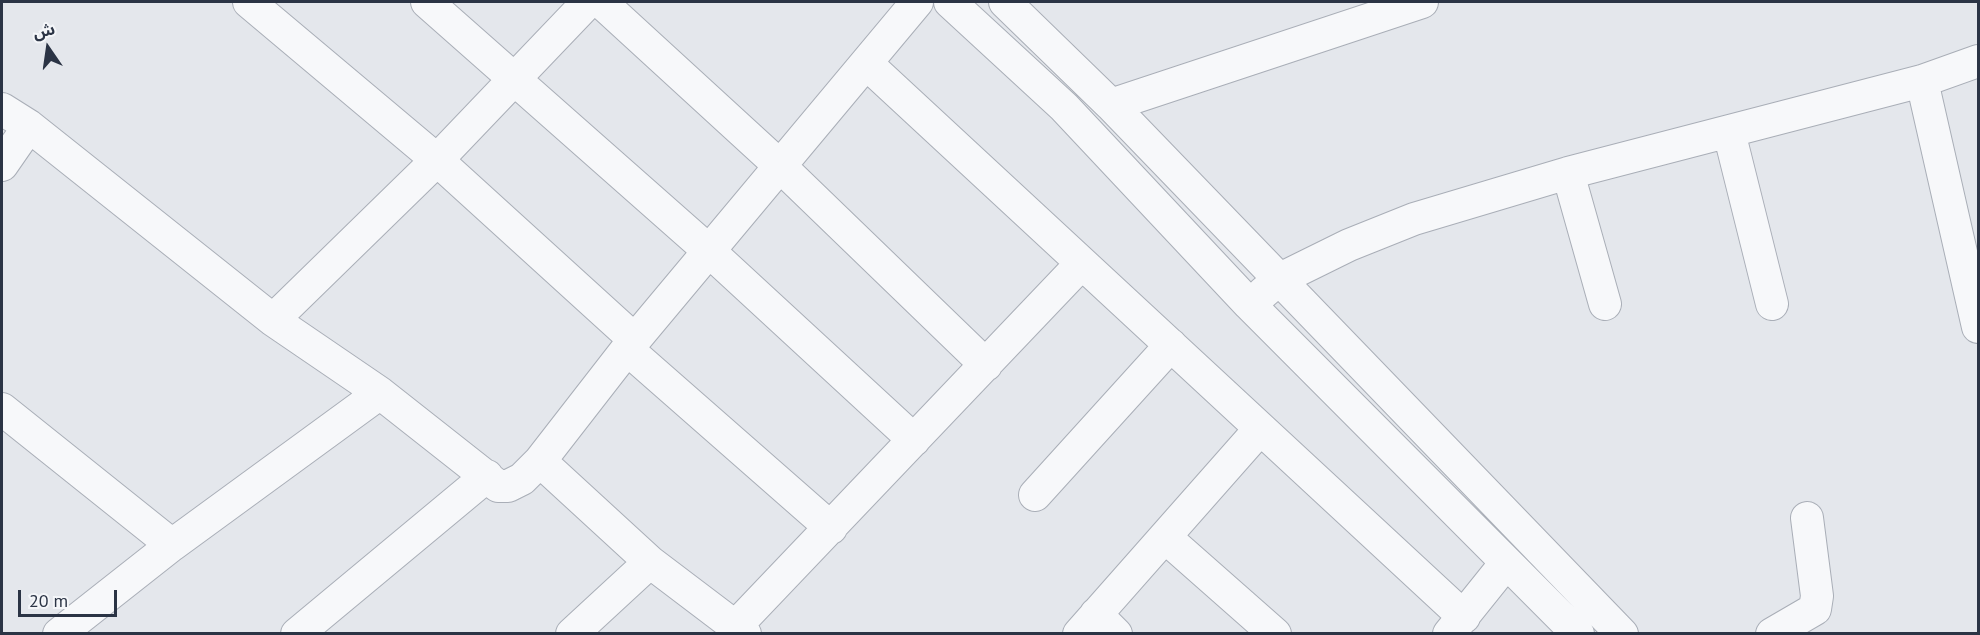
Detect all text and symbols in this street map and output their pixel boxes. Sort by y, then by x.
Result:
north arrow [18,18,78,78]
text: ش [31,18,57,43]
scale bar [21,578,120,616]
text: 20 m [29,589,68,612]

